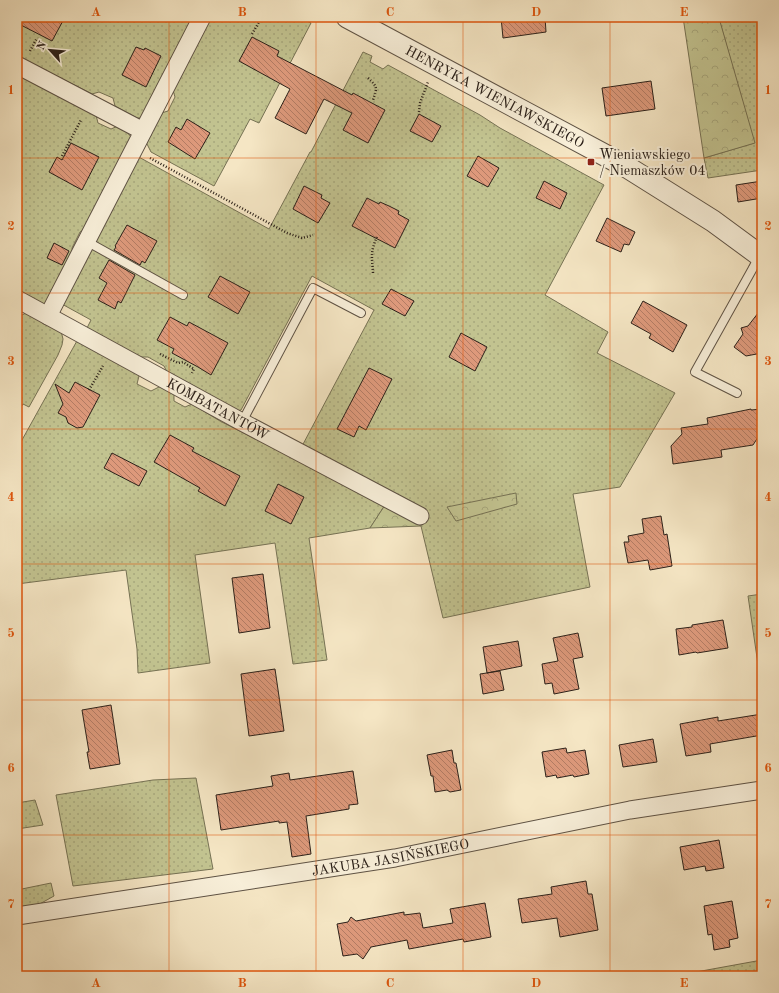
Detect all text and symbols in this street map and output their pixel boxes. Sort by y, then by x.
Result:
text: A [91,6,101,19]
text: B [237,6,247,19]
text: C [386,6,394,19]
text: D [531,6,541,19]
text: E [680,6,689,19]
north arrow [30,30,70,70]
text: N [36,39,50,52]
street label: HENRYKA WIENIAWSKIEGO [403,44,586,151]
text: 1 [7,84,15,97]
text: 1 [764,84,772,97]
place label: Wieniawskiego / Niemaszków 04 [599,148,706,178]
marker: Wieniawskiego / Niemaszków 04 [586,157,596,167]
text: 2 [7,220,15,233]
text: 2 [764,220,772,233]
text: 3 [7,355,15,368]
text: 3 [764,355,772,368]
street label: KOMBATANTÓW [164,376,271,443]
text: 4 [7,491,15,504]
text: 4 [764,491,772,504]
text: 5 [7,627,15,640]
text: 5 [764,627,772,640]
text: 6 [7,762,15,775]
text: 6 [764,762,772,775]
street label: JAKUBA JASIŃSKIEGO [311,837,471,879]
text: 7 [7,898,15,911]
text: 7 [764,898,772,911]
text: A [91,977,101,990]
text: B [237,977,247,990]
text: C [386,977,394,990]
text: D [531,977,541,990]
text: E [680,977,689,990]

